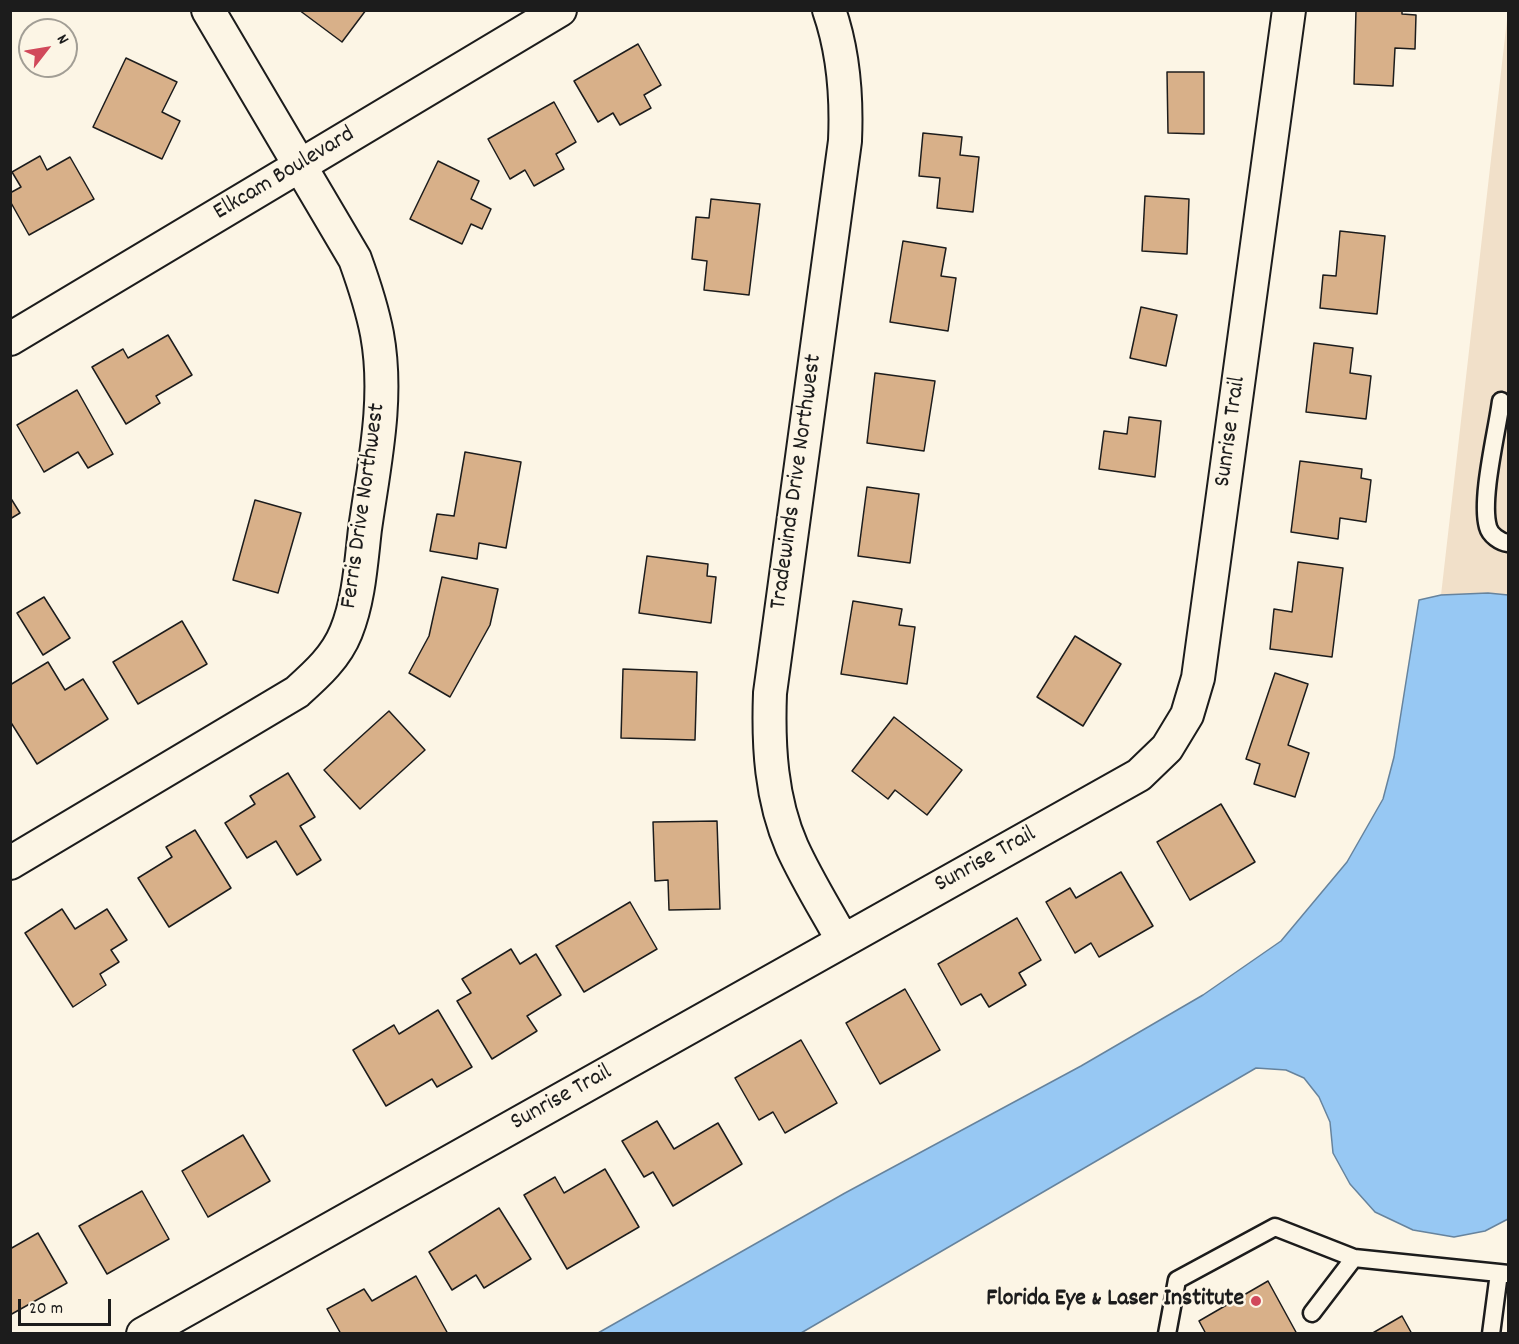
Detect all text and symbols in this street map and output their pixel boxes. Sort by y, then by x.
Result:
north arrow [18,18,78,78]
text: N [50,30,74,49]
street label: Elkcam Boulevard [209,122,361,228]
street label: Tradewinds Drive Northwest [766,353,830,611]
street label: Sunrise Trail [1210,375,1254,489]
street label: Ferris Drive Northwest [336,401,394,611]
street label: Sunrise Trail [930,821,1042,901]
street label: Sunrise Trail [506,1059,618,1139]
scale bar [21,1287,114,1325]
place label: Florida Eye & Laser Institute [986,1287,1244,1315]
marker: Florida Eye & Laser Institute [1249,1294,1263,1308]
text: 20 m [29,1297,63,1322]

